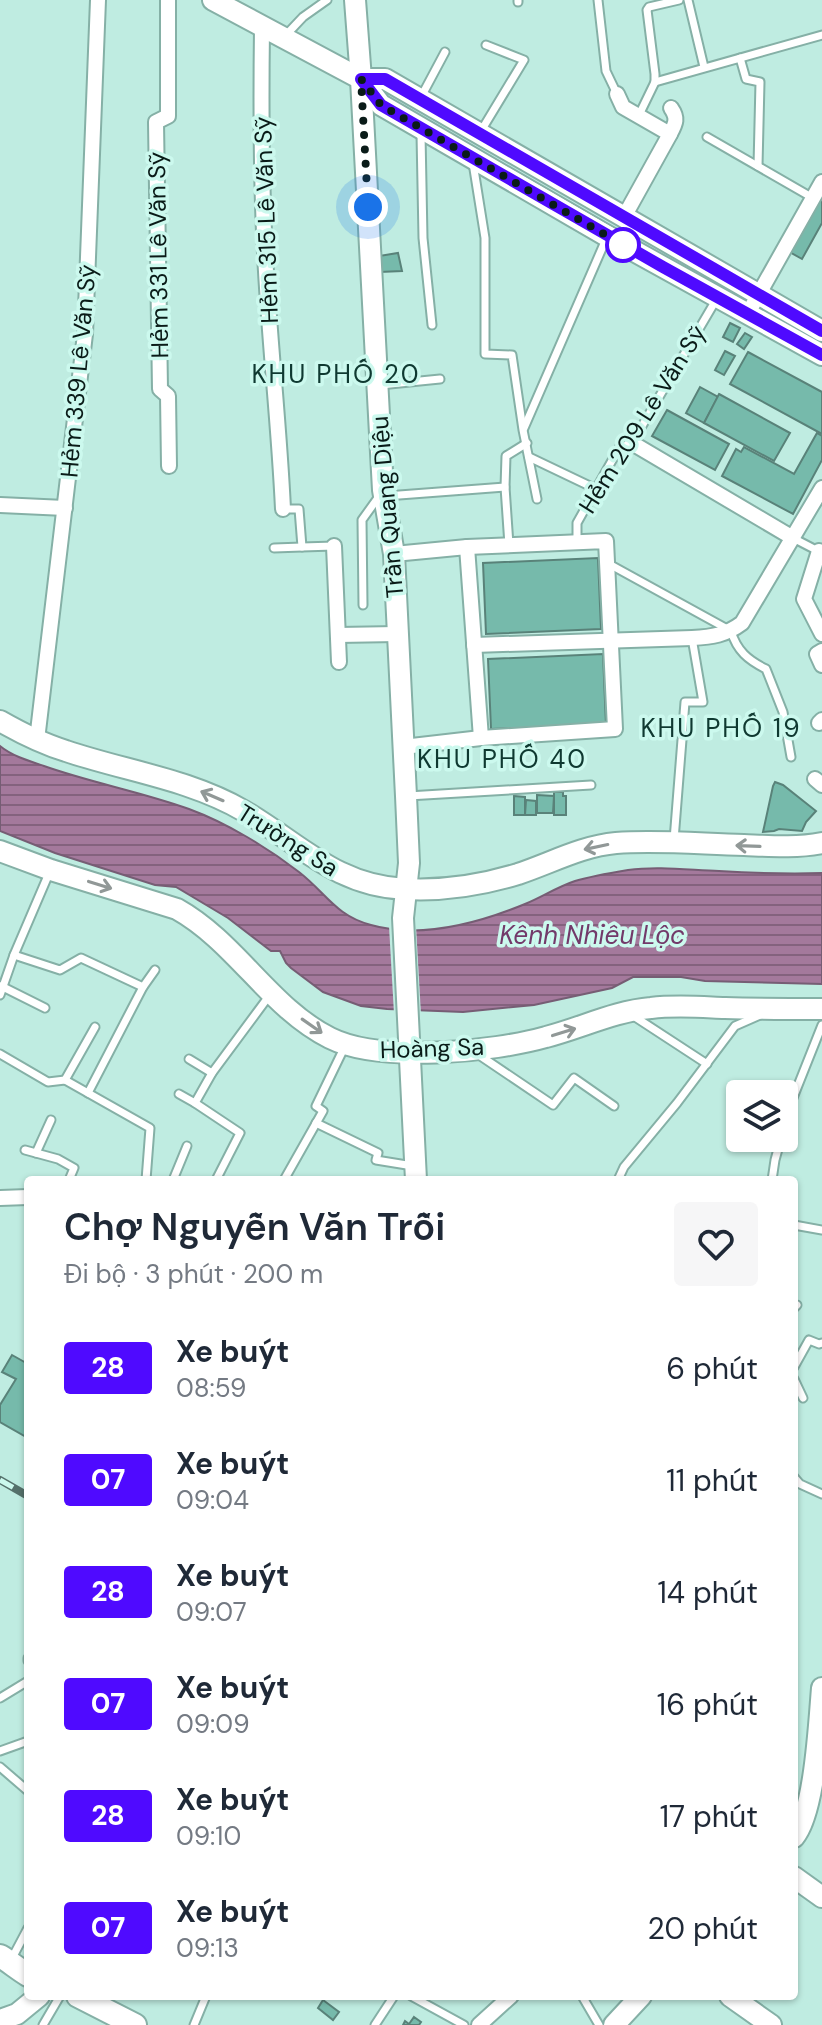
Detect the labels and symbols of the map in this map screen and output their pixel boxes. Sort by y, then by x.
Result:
street label: Hẻm 315 Lê Văn Sỹ [247,116,285,324]
street label: Hẻm 331 Lê Văn Sỹ [141,151,175,359]
your location [348,187,388,227]
unlabelled marker [606,228,640,262]
street label: Hẻm 339 Lê Văn Sỹ [53,263,103,479]
street label: Hẻm 209 Lê Văn Sỹ [572,319,712,519]
district label: KHU PHỐ 20 [251,357,421,391]
street label: Trần Quang Diệu [364,415,410,599]
district label: KHU PHỐ 19 [640,711,802,745]
district label: KHU PHỐ 40 [417,742,587,776]
one-way arrow [201,788,225,803]
street label: Trường Sa [232,797,344,883]
one-way arrow [735,838,762,853]
one-way arrow [584,840,610,855]
one-way arrow [87,878,113,893]
water label: Kênh Nhiêu Lộc [499,918,685,952]
one-way arrow [301,1018,323,1034]
one-way arrow [551,1024,577,1039]
street label: Hoàng Sa [379,1031,485,1065]

